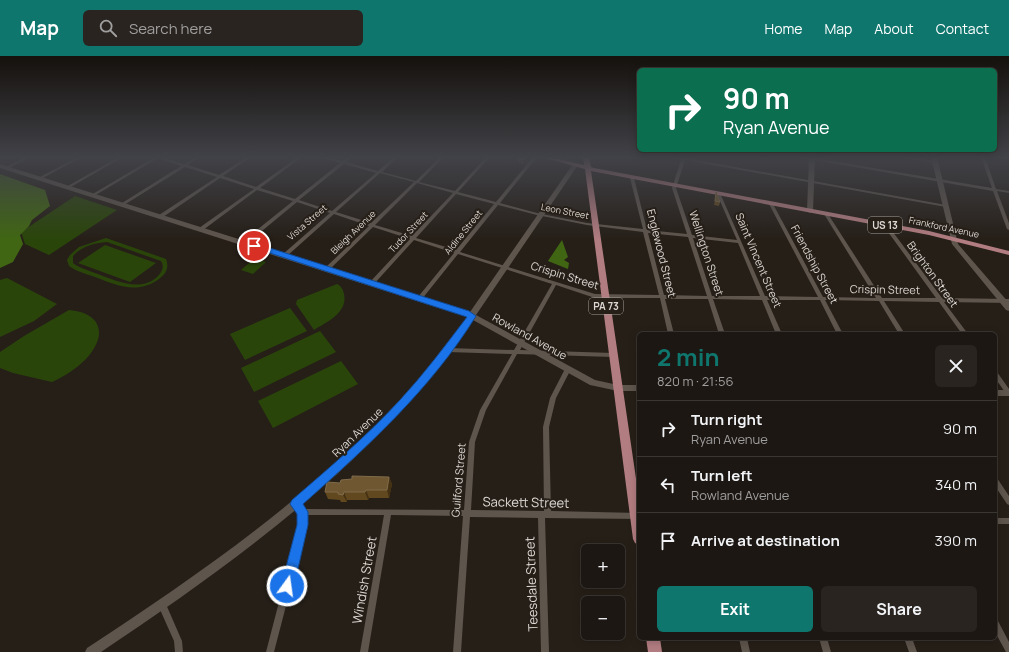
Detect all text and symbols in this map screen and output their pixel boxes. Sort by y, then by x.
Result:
search box [83,10,363,46]
text: Map [20,15,59,41]
icon: search [97,17,119,39]
text: Search here [129,18,212,39]
text: Home [765,19,802,38]
text: Map [824,19,852,38]
text: About [874,19,914,38]
text: Contact [936,19,989,38]
text: 90 m [723,79,790,117]
icon: right [657,84,709,136]
text: Ryan Avenue [723,115,829,139]
street label: Leon Street [540,200,591,222]
street label: Vista Street [284,201,330,243]
street label: Bleigh Avenue [328,207,378,257]
street label: Aldine Street [441,207,485,257]
street label: Englewood Street [644,207,680,299]
street label: Tudor Street [385,208,431,256]
street label: Wellington Street [686,209,728,297]
street label: Saint Vincent Street [732,210,786,310]
street label: Frankford Avenue [908,213,980,241]
road number: US 13 [868,217,902,233]
street label: Friendship Street [788,222,842,306]
pin [237,229,271,263]
icon: arrive [243,235,265,257]
street label: Brighton Street [904,238,962,310]
street label: Crispin Street [529,258,601,292]
street label: Crispin Street [850,281,920,297]
road number: PA 73 [589,298,623,314]
street label: Rowland Avenue [490,309,571,363]
text: 2 min [657,340,719,373]
button: close [935,345,977,387]
text: 820 m · 21:56 [657,372,734,390]
street label: Ryan Avenue [328,404,386,460]
text: Turn right [691,409,762,430]
icon: right [657,418,679,440]
text: 90 m [943,418,977,439]
text: Ryan Avenue [691,430,768,448]
street label: Guilford Street [447,442,469,518]
text: Turn left [691,465,753,486]
icon: left [657,474,679,496]
text: 340 m [935,474,977,495]
text: Rowland Avenue [691,486,789,504]
street label: Sackett Street [482,492,570,512]
icon: arrive [657,530,679,552]
text: Arrive at destination [691,530,840,551]
text: 390 m [935,530,977,551]
street label: Windish Street [347,535,381,625]
street label: Teesdale Street [520,536,542,632]
map controls [581,544,625,640]
button: + [581,544,625,588]
position arrow [266,565,308,607]
button: Exit [657,586,813,632]
button: Share [821,586,977,632]
button: − [581,596,625,640]

